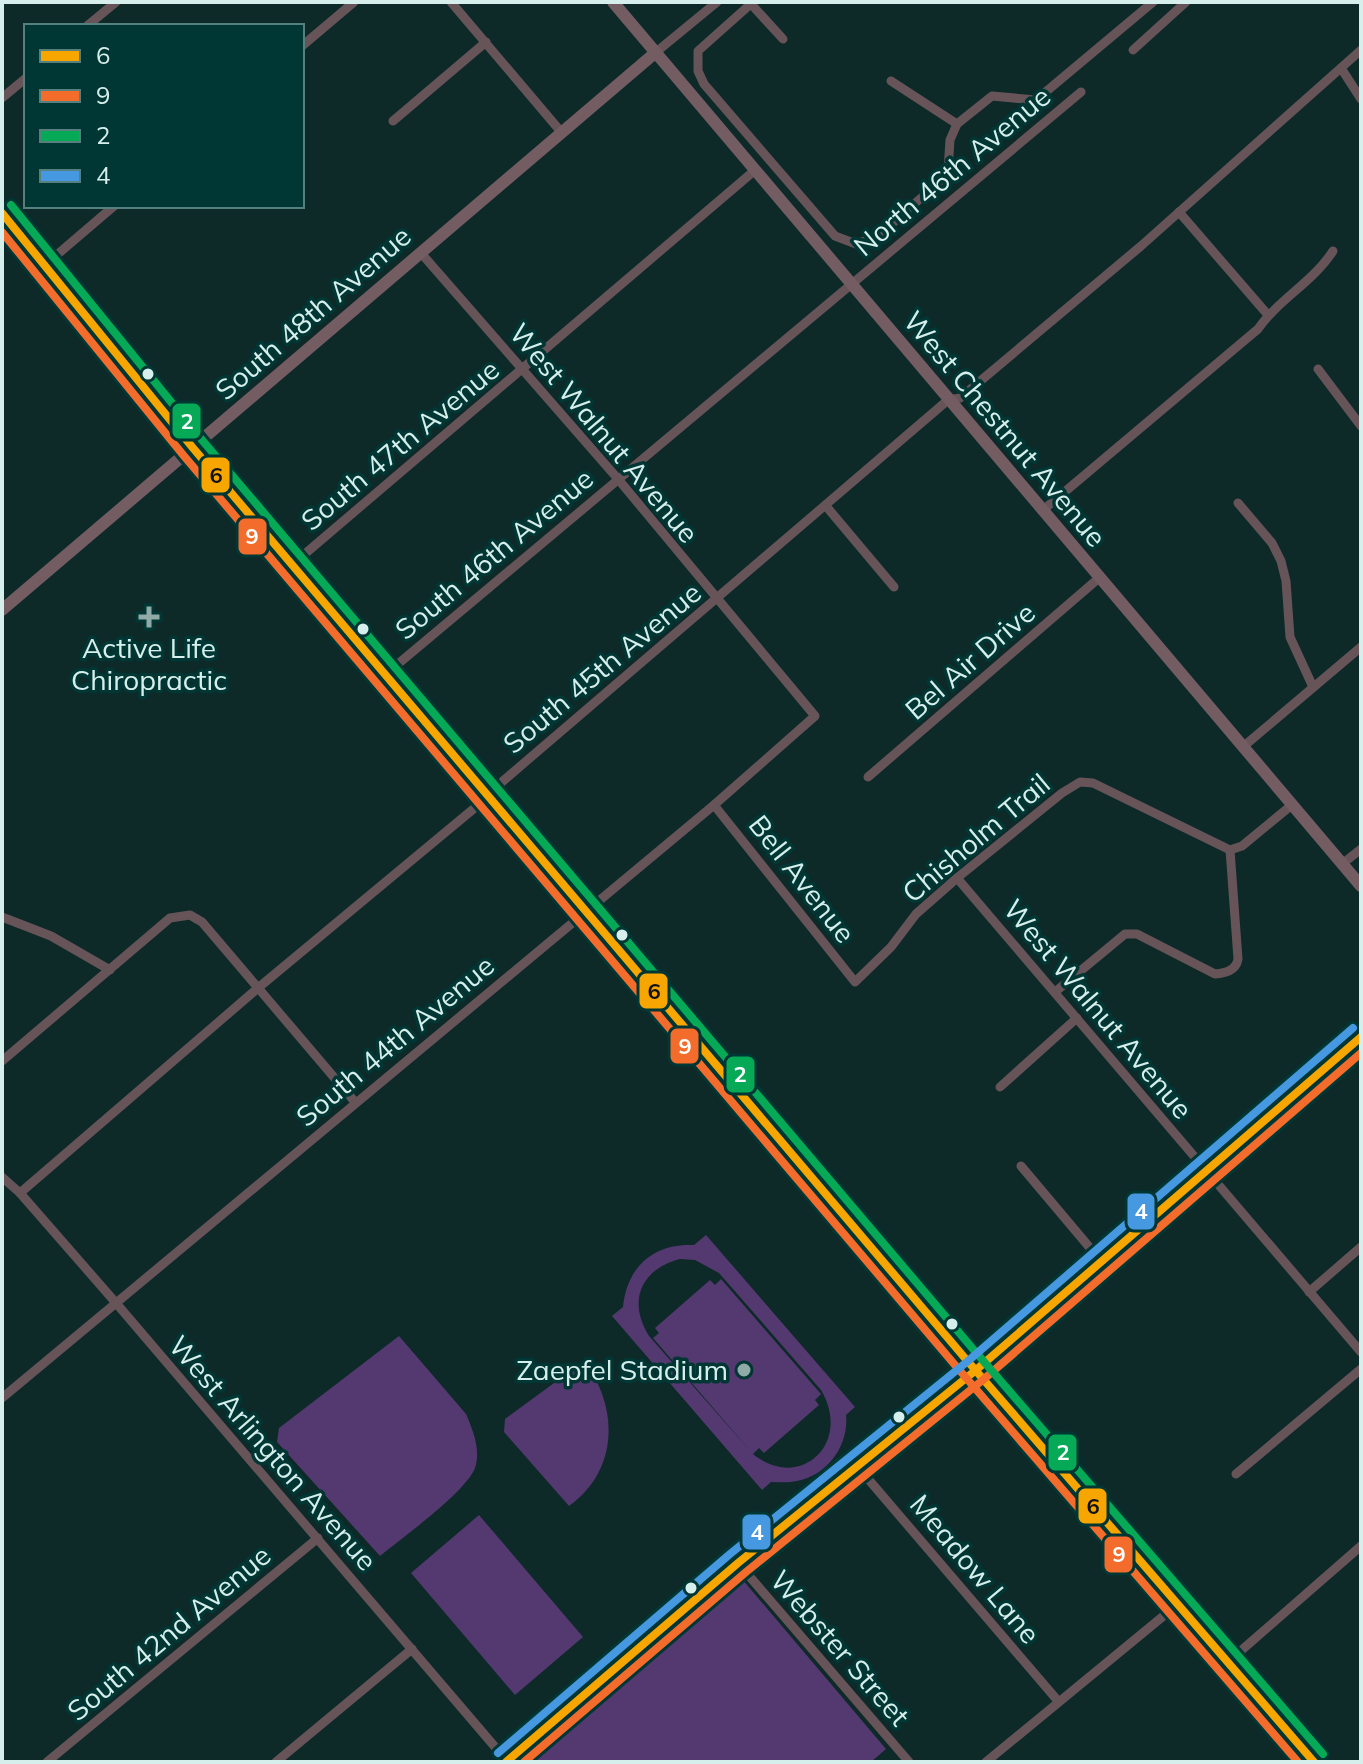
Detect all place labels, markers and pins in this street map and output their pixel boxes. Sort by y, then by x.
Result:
unlabelled marker [140,366,156,382]
marker: Active Life Chiropractic [138,606,160,628]
unlabelled marker [355,621,371,637]
place label: Active Life Chiropractic [71,630,227,697]
unlabelled marker [614,927,630,943]
unlabelled marker [944,1316,960,1332]
place label: Zaepfel Stadium [516,1352,728,1387]
marker: Zaepfel Stadium [735,1361,753,1379]
unlabelled marker [891,1409,907,1425]
unlabelled marker [683,1580,699,1596]

